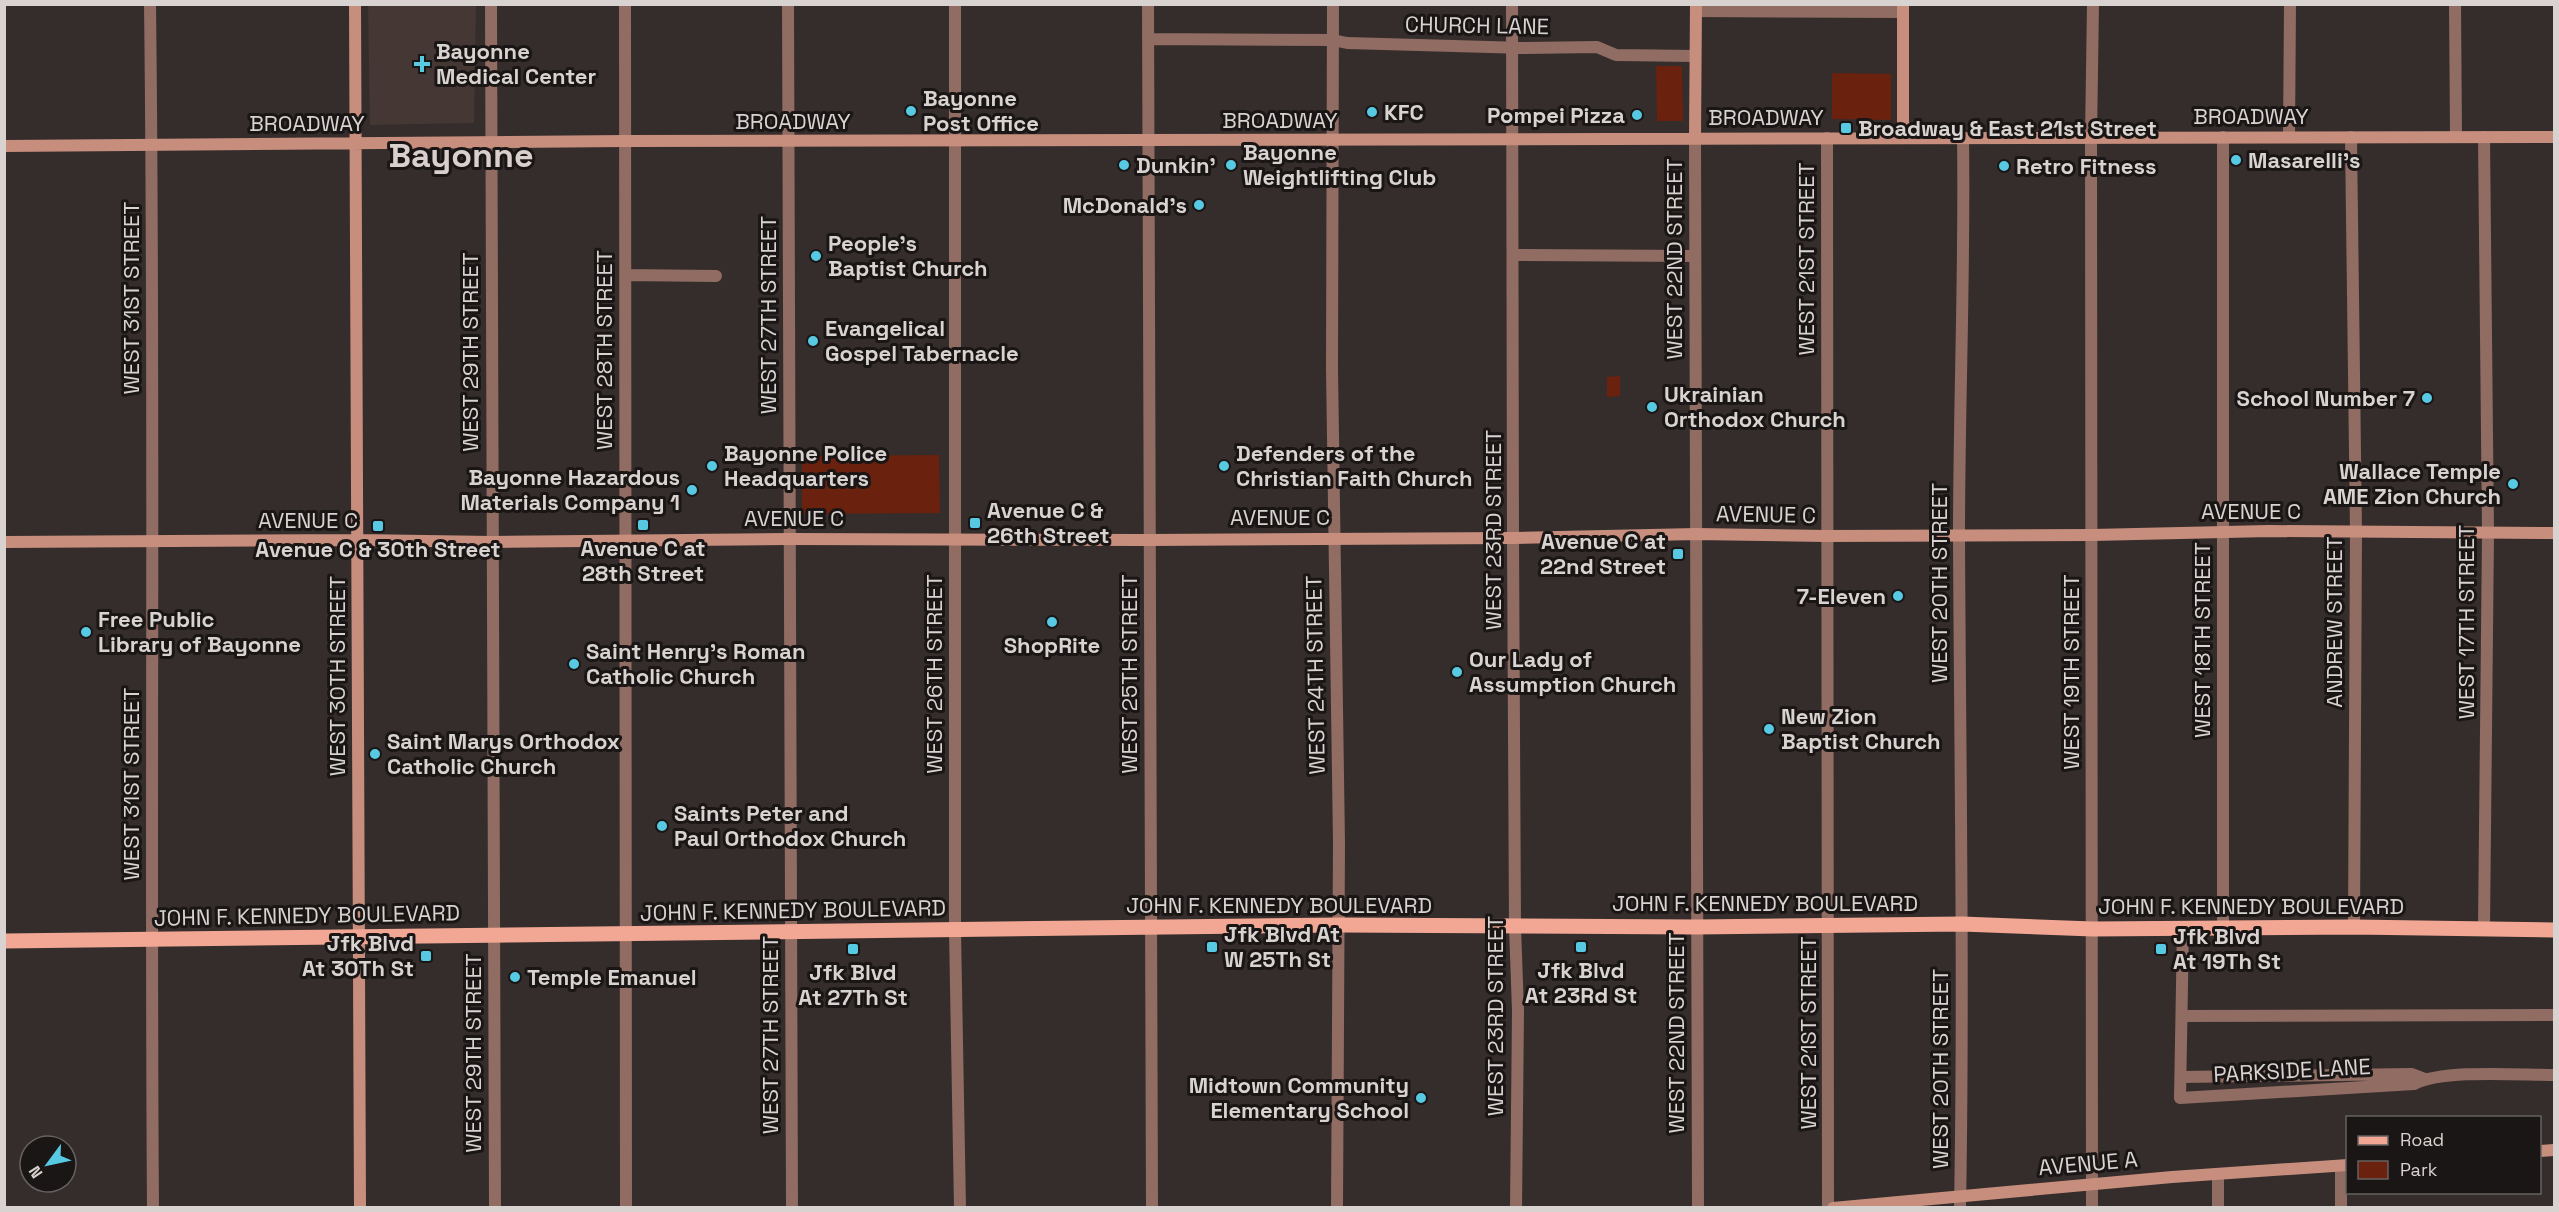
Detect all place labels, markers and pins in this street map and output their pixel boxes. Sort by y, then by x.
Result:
place label: Bayonne Medical Center [436,37,596,90]
marker: Bayonne Medical Center [413,55,431,73]
place label: Bayonne Post Office [923,84,1039,137]
place label: KFC [1384,98,1424,126]
place label: Pompei Pizza [1487,101,1625,129]
marker: Bayonne Post Office [904,104,918,118]
marker: KFC [1365,105,1379,119]
marker: Pompei Pizza [1630,108,1644,122]
place label: Broadway & East 21st Street [1858,114,2157,142]
marker: Broadway & East 21st Street [1839,121,1853,135]
place label: Bayonne Weightlifting Club [1243,138,1436,191]
place label: Masarelli’s [2248,146,2361,174]
place label: Dunkin' [1136,151,1216,179]
place label: Retro Fitness [2016,152,2157,180]
marker: Masarelli’s [2229,153,2243,167]
marker: Dunkin' [1117,158,1131,172]
marker: Bayonne Weightlifting Club [1224,158,1238,172]
marker: Retro Fitness [1997,159,2011,173]
place label: McDonald's [1063,191,1187,219]
marker: McDonald's [1192,198,1206,212]
place label: People's Baptist Church [828,229,988,282]
marker: People's Baptist Church [809,249,823,263]
place label: Evangelical Gospel Tabernacle [825,314,1019,367]
marker: Evangelical Gospel Tabernacle [806,334,820,348]
place label: Ukrainian Orthodox Church [1664,380,1846,433]
place label: School Number 7 [2237,384,2415,412]
marker: School Number 7 [2420,391,2434,405]
marker: Ukrainian Orthodox Church [1645,400,1659,414]
place label: Bayonne Police Headquarters [724,439,887,492]
place label: Defenders of the Christian Faith Church [1236,439,1473,492]
place label: Wallace Temple AME Zion Church [2323,457,2501,510]
marker: Bayonne Police Headquarters [705,459,719,473]
marker: Defenders of the Christian Faith Church [1217,459,1231,473]
place label: Bayonne Hazardous Materials Company 1 [460,463,680,516]
marker: Wallace Temple AME Zion Church [2506,477,2520,491]
marker: Bayonne Hazardous Materials Company 1 [685,483,699,497]
place label: Avenue C & 26th Street [987,496,1110,549]
marker: Avenue C & 26th Street [968,516,982,530]
marker: Avenue C at 28th Street [636,518,650,532]
marker: Avenue C & 30th Street [371,519,385,533]
place label: Avenue C at 22nd Street [1540,527,1666,580]
place label: Avenue C at 28th Street [580,534,706,587]
place label: Avenue C & 30th Street [255,535,501,563]
marker: Avenue C at 22nd Street [1671,547,1685,561]
place label: 7-Eleven [1797,582,1886,610]
marker: 7-Eleven [1891,589,1905,603]
place label: Free Public Library of Bayonne [98,605,301,658]
marker: ShopRite [1045,615,1059,629]
marker: Free Public Library of Bayonne [79,625,93,639]
place label: ShopRite [1004,631,1100,659]
place label: Saint Henry's Roman Catholic Church [586,637,806,690]
place label: Our Lady of Assumption Church [1469,645,1676,698]
marker: Saint Henry's Roman Catholic Church [567,657,581,671]
marker: Our Lady of Assumption Church [1450,665,1464,679]
place label: New Zion Baptist Church [1781,702,1941,755]
marker: New Zion Baptist Church [1762,722,1776,736]
place label: Saint Marys Orthodox Catholic Church [387,727,620,780]
marker: Saint Marys Orthodox Catholic Church [368,747,382,761]
place label: Saints Peter and Paul Orthodox Church [674,799,906,852]
marker: Saints Peter and Paul Orthodox Church [655,819,669,833]
place label: Jfk Blvd At W 25Th St [1224,920,1340,973]
place label: Jfk Blvd At 19Th St [2173,922,2281,975]
place label: Jfk Blvd At 30Th St [302,929,414,982]
marker: Jfk Blvd At W 25Th St [1205,940,1219,954]
marker: Jfk Blvd At 23Rd St [1574,940,1588,954]
marker: Jfk Blvd At 27Th St [846,942,860,956]
marker: Jfk Blvd At 19Th St [2154,942,2168,956]
marker: Jfk Blvd At 30Th St [419,949,433,963]
place label: Jfk Blvd At 23Rd St [1525,956,1637,1009]
place label: Jfk Blvd At 27Th St [798,958,908,1011]
place label: Temple Emanuel [527,963,697,991]
marker: Temple Emanuel [508,970,522,984]
place label: Midtown Community Elementary School [1189,1071,1409,1124]
marker: Midtown Community Elementary School [1414,1091,1428,1105]

